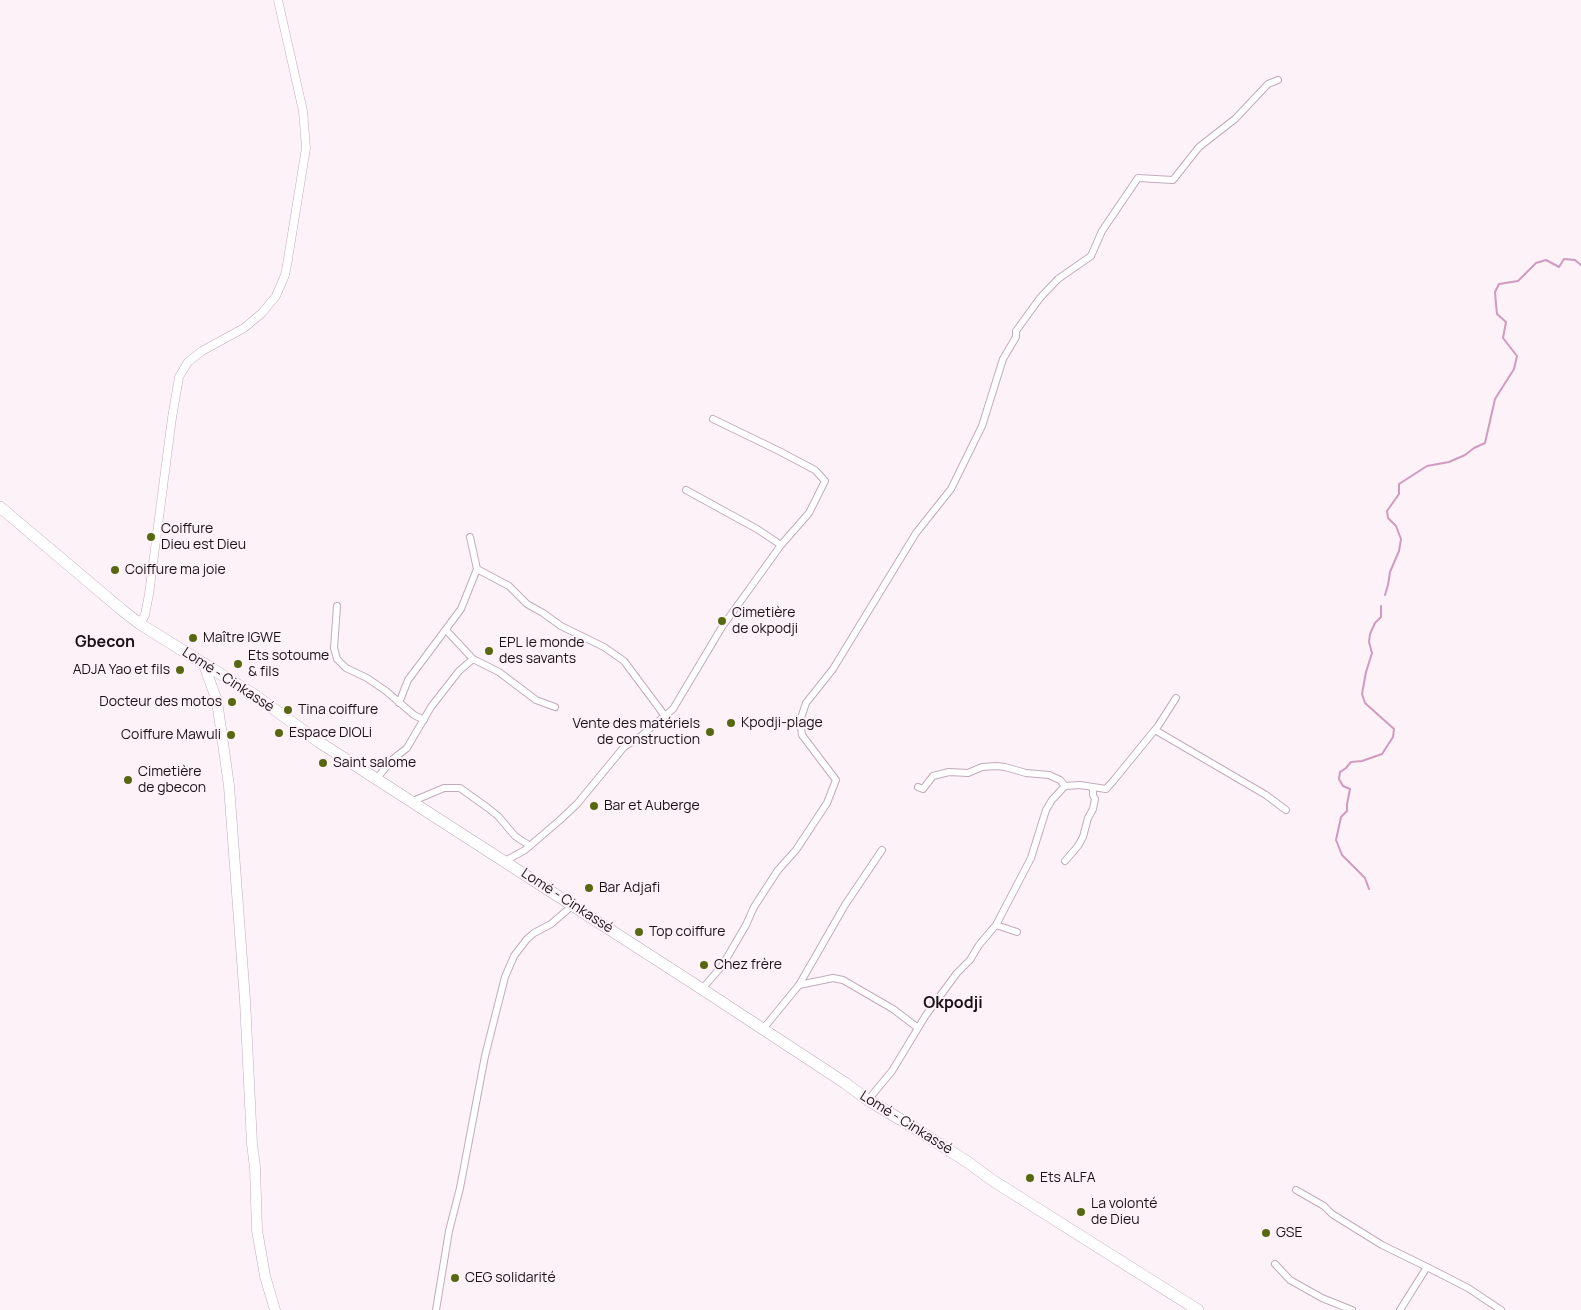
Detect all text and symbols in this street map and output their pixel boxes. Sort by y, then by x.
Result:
place label: Coiffure Dieu est Dieu [161,521,246,554]
marker: Coiffure Dieu est Dieu [145,531,157,543]
place label: Coiffure ma joie [125,562,226,578]
marker: Coiffure ma joie [109,564,121,576]
place label: Cimetière de okpodji [732,605,798,638]
marker: Cimetière de okpodji [716,615,728,627]
place label: Maître IGWE [203,630,281,646]
marker: Maître IGWE [187,632,199,644]
district label: Gbecon [75,633,135,653]
place label: EPL le monde des savants [499,635,584,668]
street label: Lomé - Cinkassé [179,644,277,716]
marker: EPL le monde des savants [483,645,495,657]
place label: Ets sotoume & fils [248,648,329,680]
marker: Ets sotoume & fils [232,658,244,670]
place label: ADJA Yao et fils [73,662,170,678]
marker: ADJA Yao et fils [174,664,186,676]
place label: Docteur des motos [99,694,222,710]
marker: Docteur des motos [226,696,238,708]
place label: Tina coiffure [298,702,378,718]
marker: Tina coiffure [282,704,294,716]
place label: Kpodji-plage [741,715,823,731]
place label: Vente des matériels de construction [573,716,700,749]
marker: Kpodji-plage [725,717,737,729]
place label: Espace DIOLi [289,725,372,741]
marker: Vente des matériels de construction [704,726,716,738]
place label: Coiffure Mawuli [121,727,221,743]
marker: Espace DIOLi [273,727,285,739]
marker: Coiffure Mawuli [225,729,237,741]
place label: Saint salome [333,755,416,771]
marker: Saint salome [317,757,329,769]
place label: Cimetière de gbecon [138,764,206,796]
marker: Cimetière de gbecon [122,774,134,786]
place label: Bar et Auberge [604,798,700,814]
marker: Bar et Auberge [588,800,600,812]
street label: Lomé - Cinkassé [518,865,616,937]
place label: Bar Adjafi [599,880,660,896]
marker: Bar Adjafi [583,882,595,894]
place label: Top coiffure [649,924,725,940]
marker: Top coiffure [633,926,645,938]
place label: Chez frère [714,957,782,973]
marker: Chez frère [698,959,710,971]
district label: Okpodji [923,994,983,1014]
street label: Lomé - Cinkassé [857,1088,955,1158]
place label: Ets ALFA [1040,1170,1096,1186]
marker: Ets ALFA [1024,1172,1036,1184]
place label: La volonté de Dieu [1091,1196,1157,1228]
marker: La volonté de Dieu [1075,1206,1087,1218]
place label: GSE [1276,1225,1302,1241]
marker: GSE [1260,1227,1272,1239]
place label: CEG solidarité [465,1270,556,1286]
marker: CEG solidarité [449,1272,461,1284]

